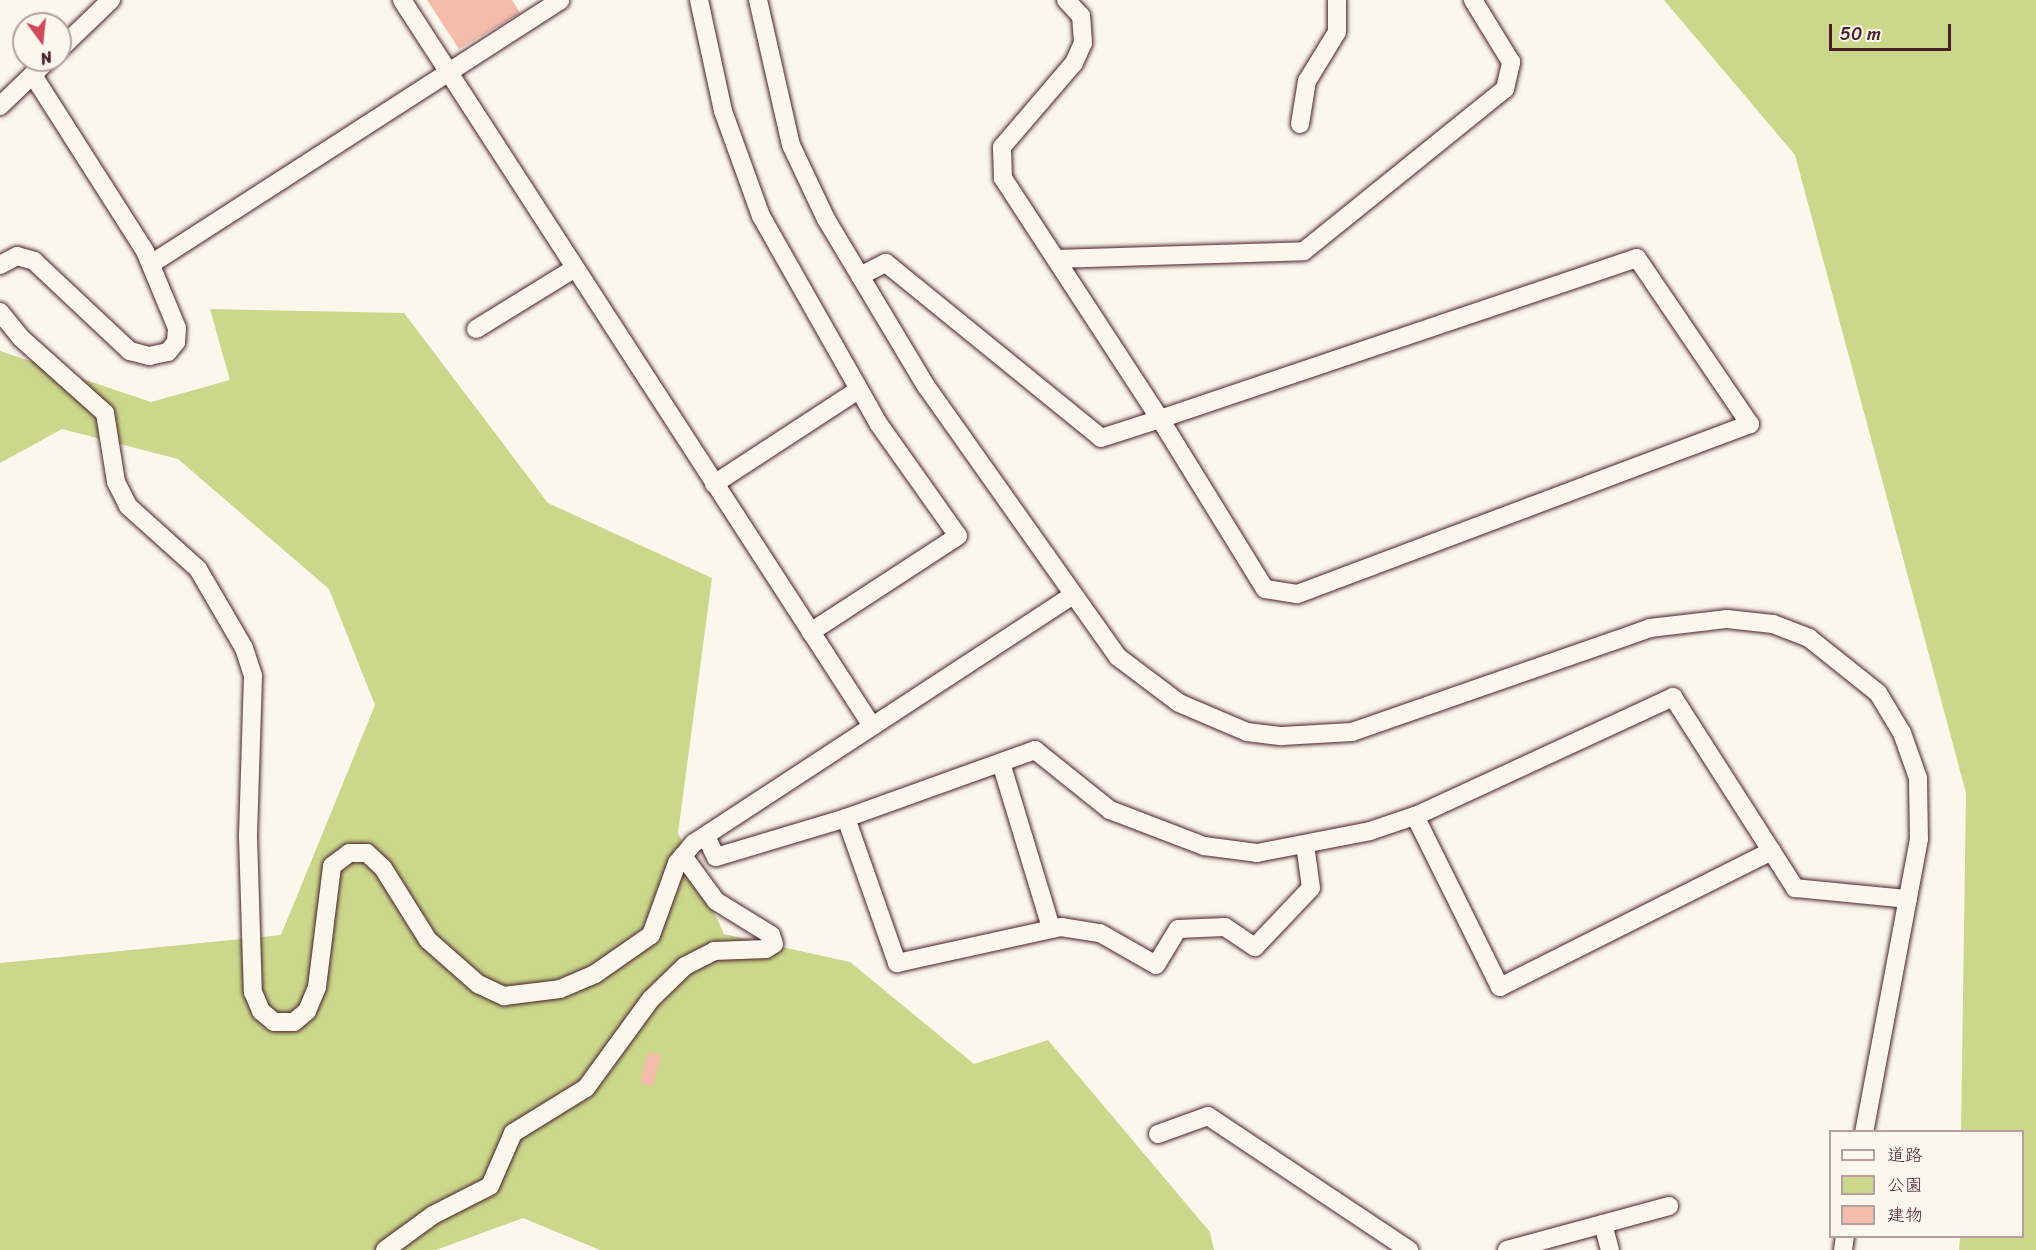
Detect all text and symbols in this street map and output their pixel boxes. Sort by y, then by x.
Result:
north arrow [12,12,72,72]
scale bar [1832,12,1954,50]
text: 50 m [1840,18,1881,50]
text: N [37,42,55,73]
legend [1829,1130,2024,1238]
text: 道路 [1887,1139,1923,1171]
text: 公園 [1887,1169,1923,1201]
text: 建物 [1887,1199,1923,1231]

